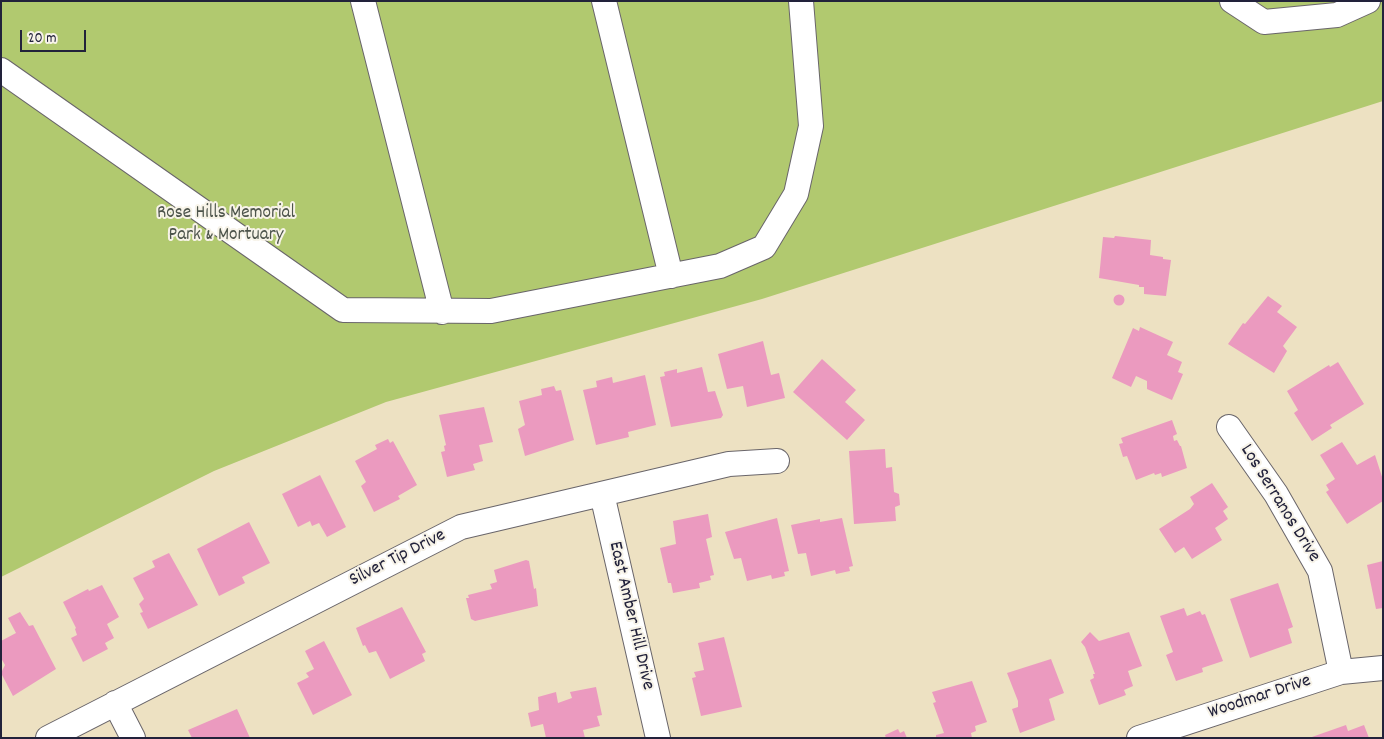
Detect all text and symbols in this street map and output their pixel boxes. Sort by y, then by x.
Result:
scale bar [22,20,89,52]
text: 20 m [28,28,56,50]
park label: Rose Hills Memorial Park & Mortuary [157,203,295,247]
street label: Los Serranos Drive [1234,441,1324,567]
street label: Silver Tip Drive [346,525,450,593]
street label: East Amber Hill Drive [602,540,658,692]
street label: Woodmar Drive [1206,671,1314,725]

